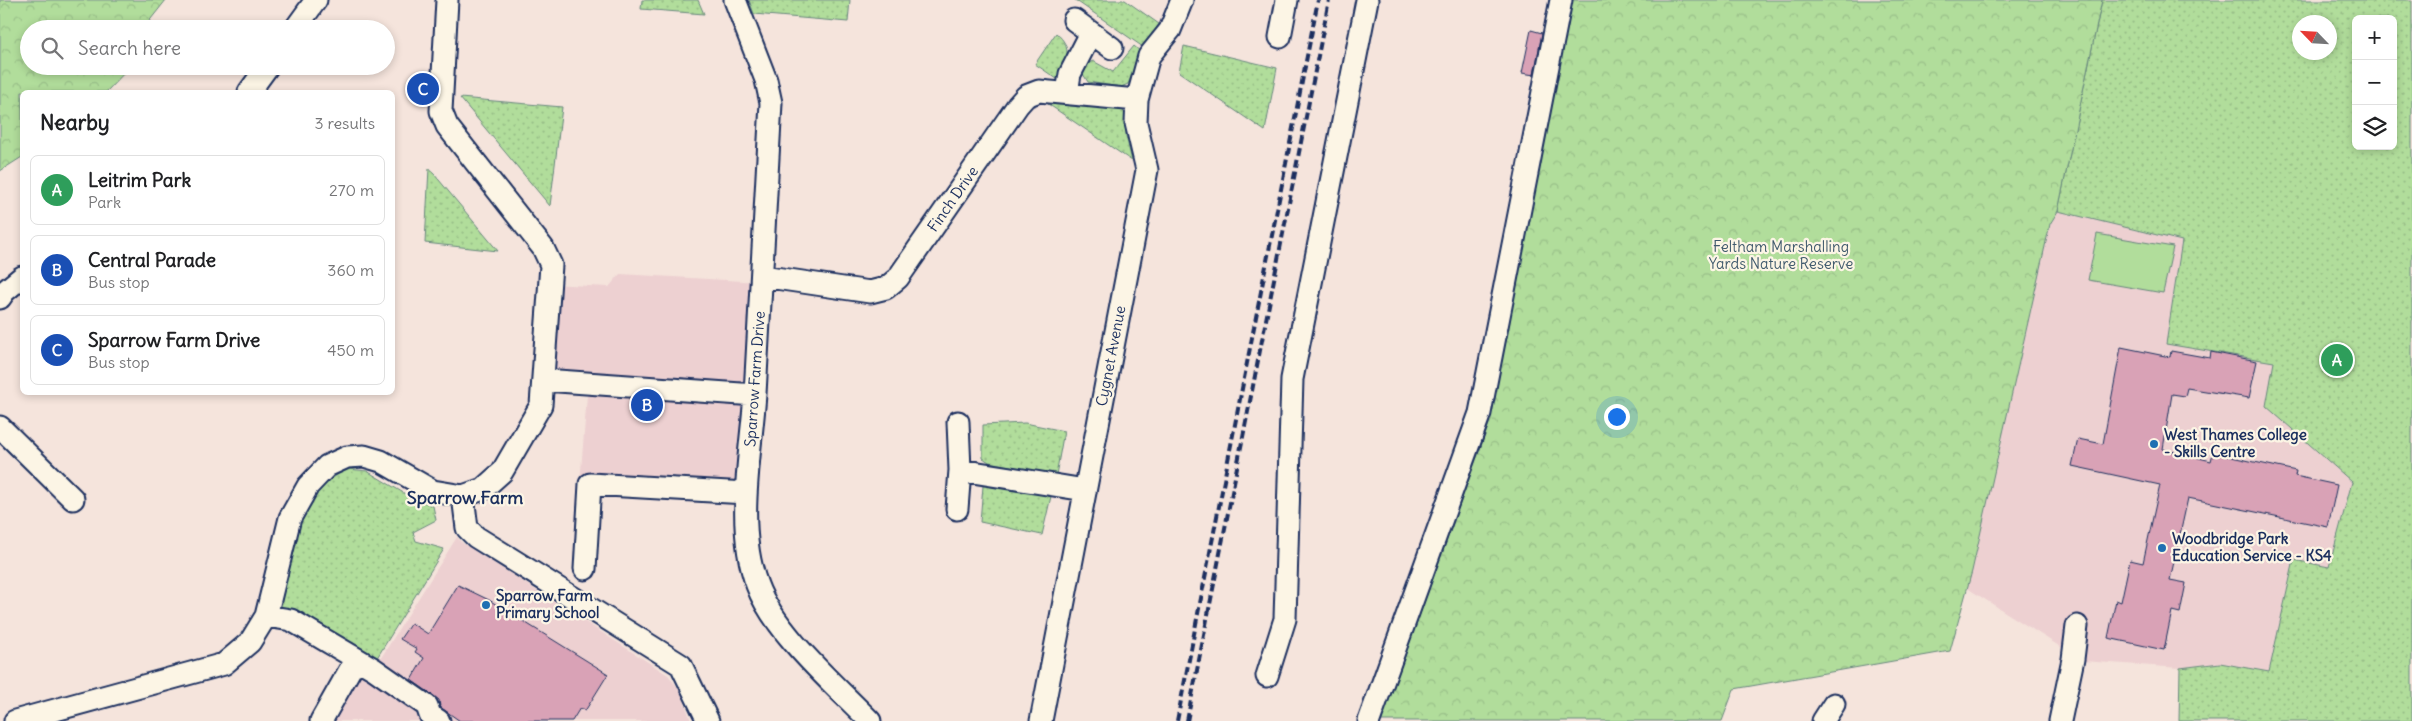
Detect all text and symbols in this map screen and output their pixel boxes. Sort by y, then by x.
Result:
north arrow [2292,15,2337,60]
map controls [2352,15,2397,150]
button: + [2352,15,2397,60]
search box [20,20,395,75]
icon: search [38,34,66,62]
text: Search here [78,36,181,60]
button: − [2352,60,2397,105]
pin: C [407,70,439,108]
button: layers [2352,105,2397,150]
text: Nearby [40,109,110,136]
text: 3 results [315,113,375,133]
street label: Finch Drive [923,162,982,235]
text: Leitrim Park [88,168,191,192]
text: A [52,180,62,200]
text: 270 m [329,180,374,200]
text: Park [88,192,121,212]
park label: Feltham Marshalling Yards Nature Reserve [1709,237,1853,273]
text: Central Parade [88,248,216,272]
text: B [52,260,62,280]
text: 360 m [327,260,374,280]
text: Bus stop [88,272,150,292]
street label: Cygnet Avenue [1091,304,1130,408]
street label: Sparrow Farm Drive [740,310,769,447]
text: Sparrow Farm Drive [88,328,260,352]
text: C [52,340,62,360]
text: 450 m [327,340,374,360]
pin: A [2321,341,2353,379]
text: Bus stop [88,352,150,372]
pin: B [631,386,663,424]
your location [1604,404,1630,430]
place label: West Thames College - Skills Centre [2164,425,2307,461]
marker: West Thames College - Skills Centre [2148,438,2160,450]
district label: Sparrow Farm [407,486,523,509]
place label: Woodbridge Park Education Service - KS4 [2172,529,2332,565]
marker: Woodbridge Park Education Service - KS4 [2156,542,2168,554]
place label: Sparrow Farm Primary School [496,586,599,623]
marker: Sparrow Farm Primary School [480,599,492,611]

